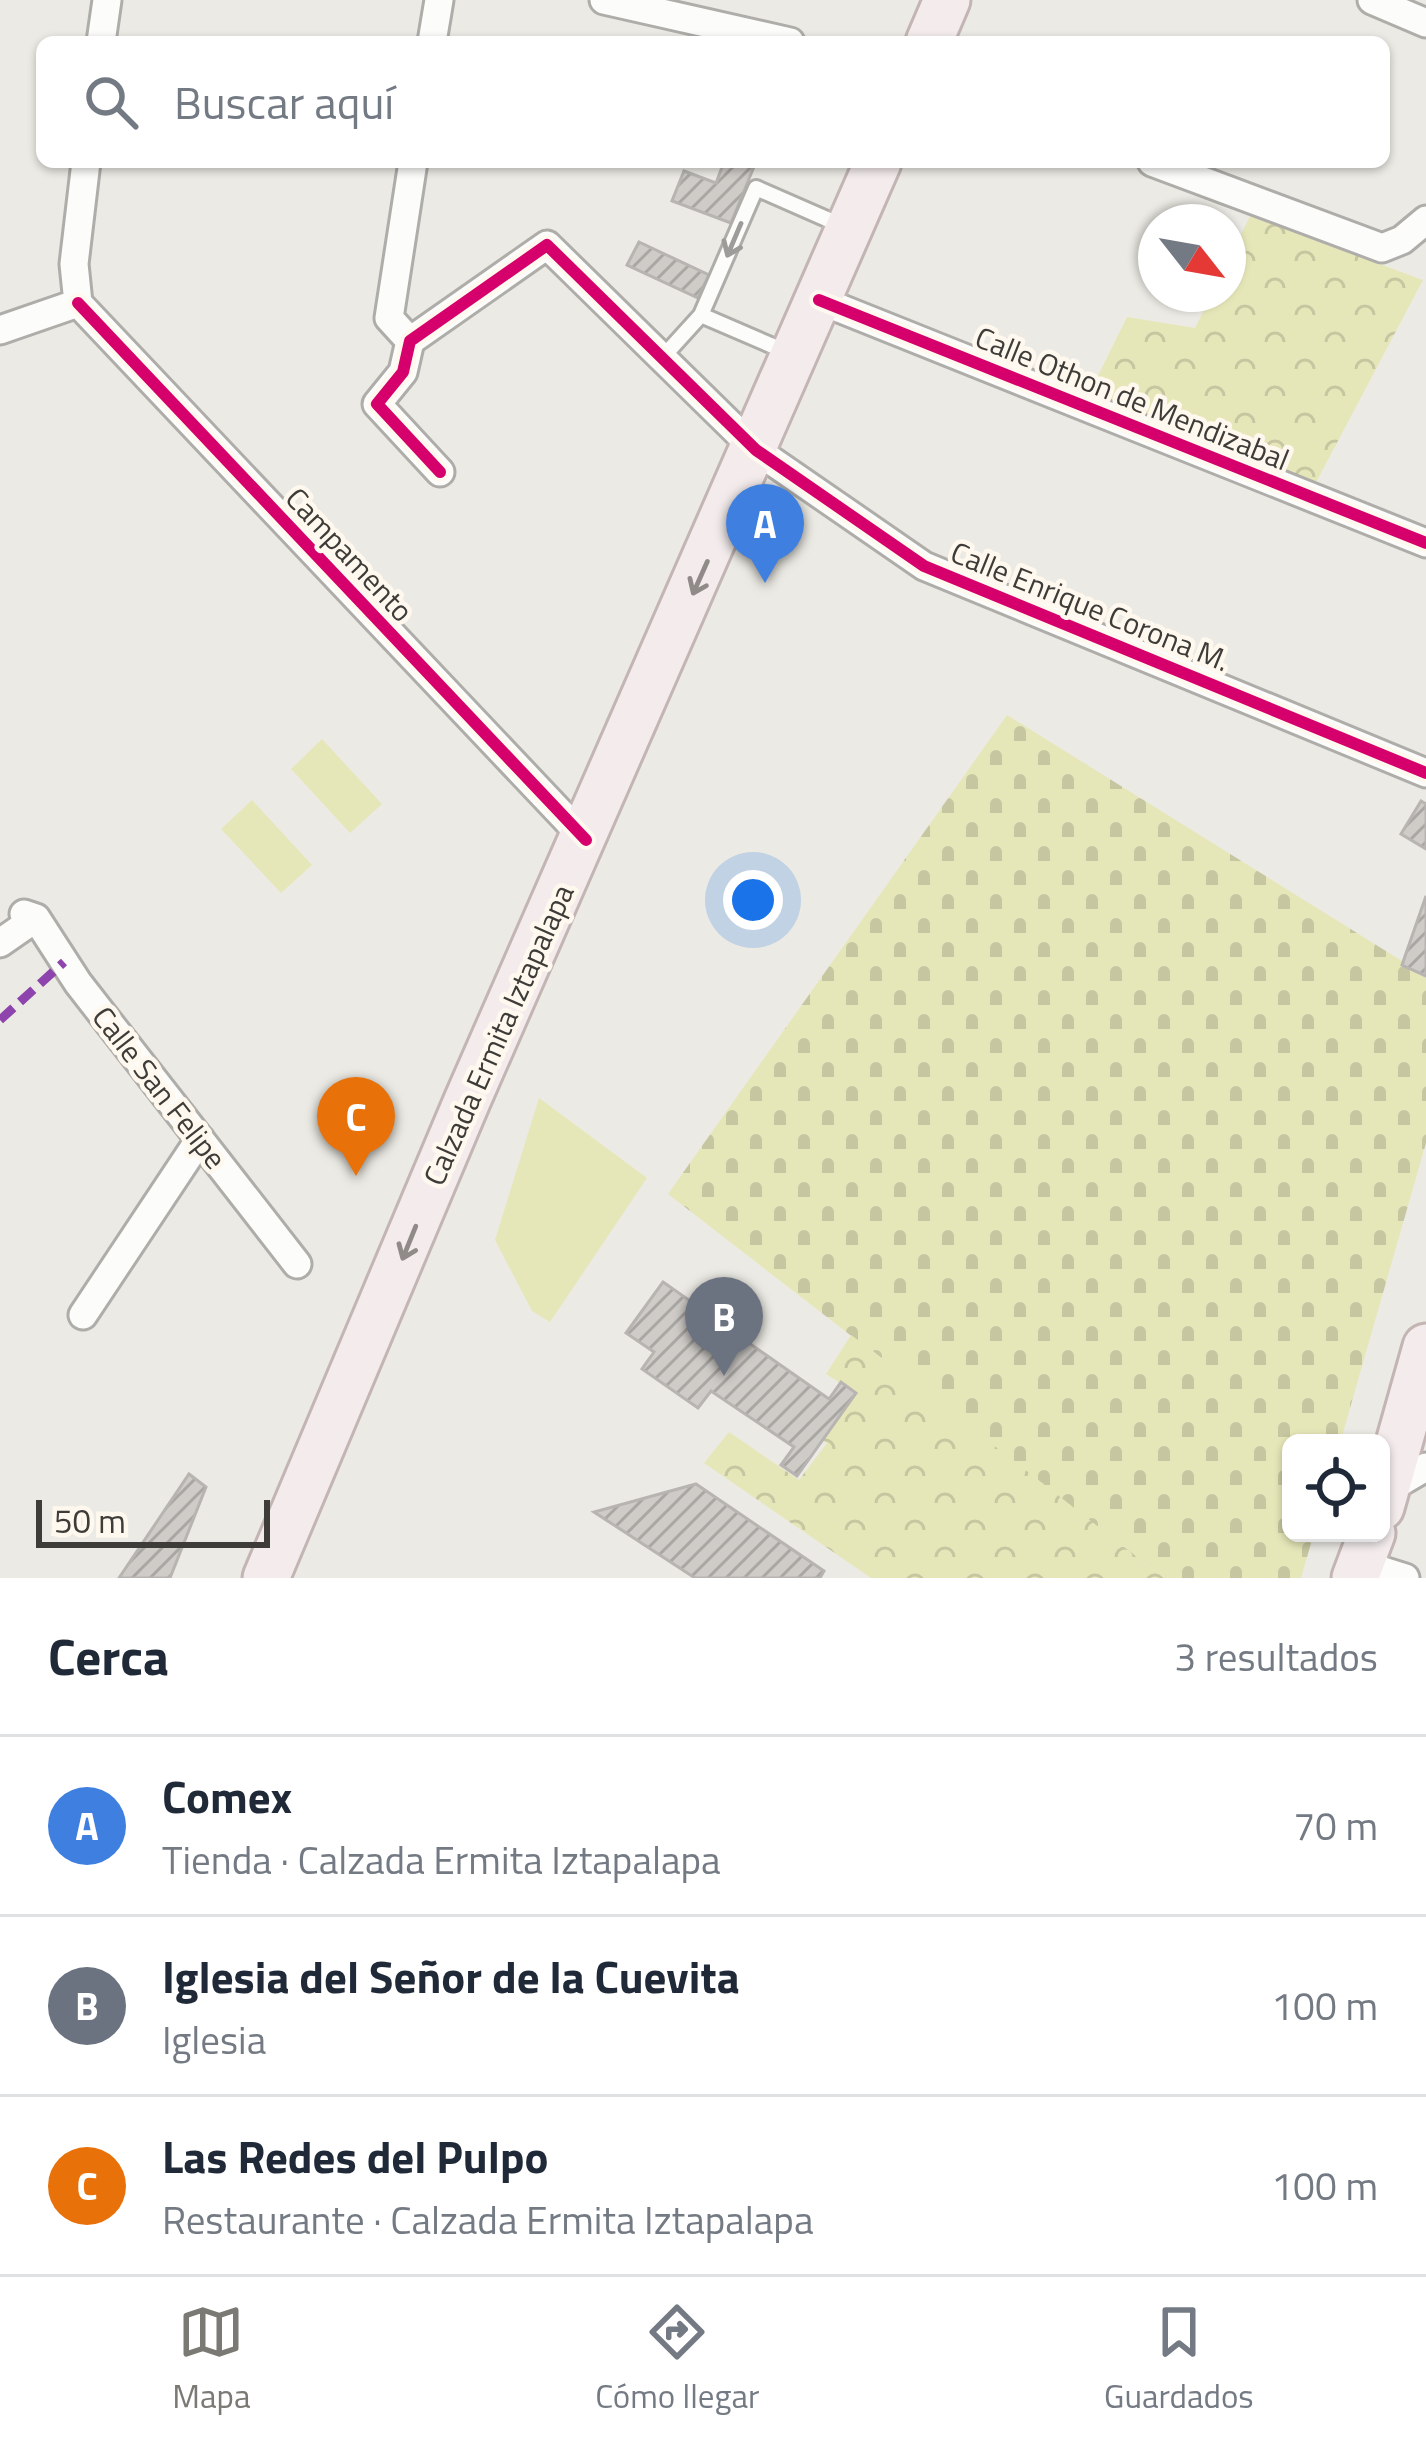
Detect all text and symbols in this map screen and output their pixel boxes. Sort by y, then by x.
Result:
search box [36,36,1390,168]
text: Buscar aquí [174,68,394,136]
icon: search [78,69,144,135]
north arrow [1138,204,1246,312]
one-way arrow [721,221,743,257]
street label: Calle Othon de Mendizabal [969,314,1296,482]
street label: Campamento [275,477,424,632]
pin: A [726,484,804,583]
street label: Calle Enrique Corona M. [944,529,1237,683]
one-way arrow [688,559,709,596]
your location [723,870,783,930]
street label: Calzada Ermita Iztapalapa [411,877,585,1193]
street label: Calle San Felipe [81,996,238,1179]
pin: C [317,1077,395,1176]
one-way arrow [397,1224,418,1261]
pin: B [685,1277,763,1376]
map controls [1282,1434,1390,1542]
button: locate [1282,1434,1390,1542]
scale bar [36,1494,270,1547]
text: 50 m [54,1496,126,1546]
text: Cerca [48,1617,169,1695]
text: 3 resultados [1174,1627,1378,1686]
text: Comex [162,1762,292,1830]
text: A [75,1796,99,1855]
text: 70 m [1293,1796,1378,1855]
text: Tienda · Calzada Ermita Iztapalapa [162,1830,721,1889]
text: Iglesia del Señor de la Cuevita [162,1942,740,2010]
text: B [75,1976,99,2035]
text: 100 m [1271,1976,1378,2035]
text: Iglesia [162,2010,266,2069]
text: Las Redes del Pulpo [162,2122,548,2190]
text: C [76,2156,98,2215]
text: 100 m [1271,2156,1378,2215]
text: Restaurante · Calzada Ermita Iztapalapa [162,2190,813,2249]
tab: Mapa [172,2299,251,2421]
tab: Cómo llegar [595,2299,759,2421]
tab: Guardados [1104,2299,1254,2421]

